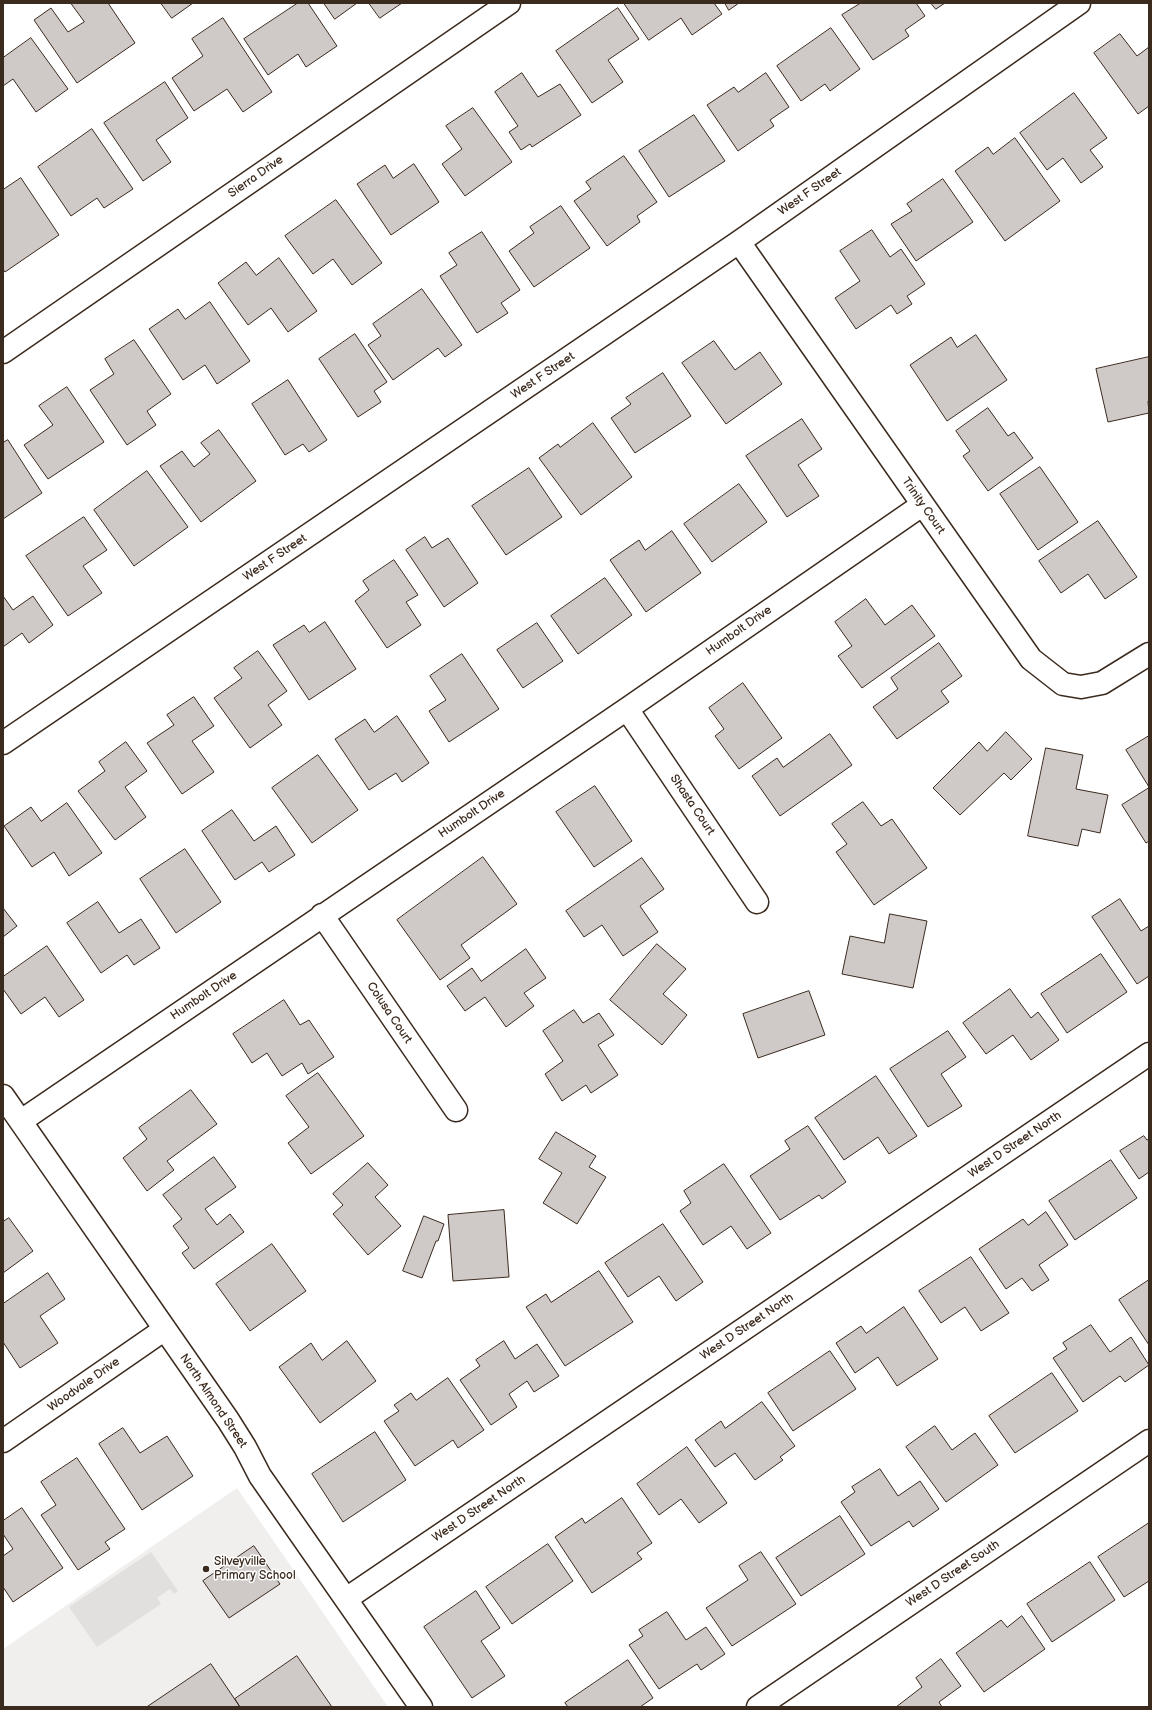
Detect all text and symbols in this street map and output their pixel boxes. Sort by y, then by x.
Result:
street label: Sierra Drive [226,153,286,201]
street label: West F Street [776,165,844,219]
street label: West F Street [508,349,578,403]
street label: Trinity Court [898,475,948,537]
street label: West F Street [240,531,310,585]
street label: Humbolt Drive [703,603,775,659]
street label: Shasta Court [666,772,718,838]
street label: Humbolt Drive [436,787,508,841]
street label: Humbolt Drive [168,969,240,1023]
street label: Colusa Court [363,980,415,1046]
street label: West D Street North [966,1109,1064,1181]
street label: West D Street North [698,1291,796,1363]
street label: North Almond Street [176,1351,250,1451]
street label: Woodvale Drive [45,1355,123,1415]
street label: West D Street North [430,1473,528,1545]
street label: West D Street South [904,1537,1002,1611]
place label: Silveyville Primary School [214,1555,296,1583]
marker: Silveyville Primary School [201,1564,211,1574]

